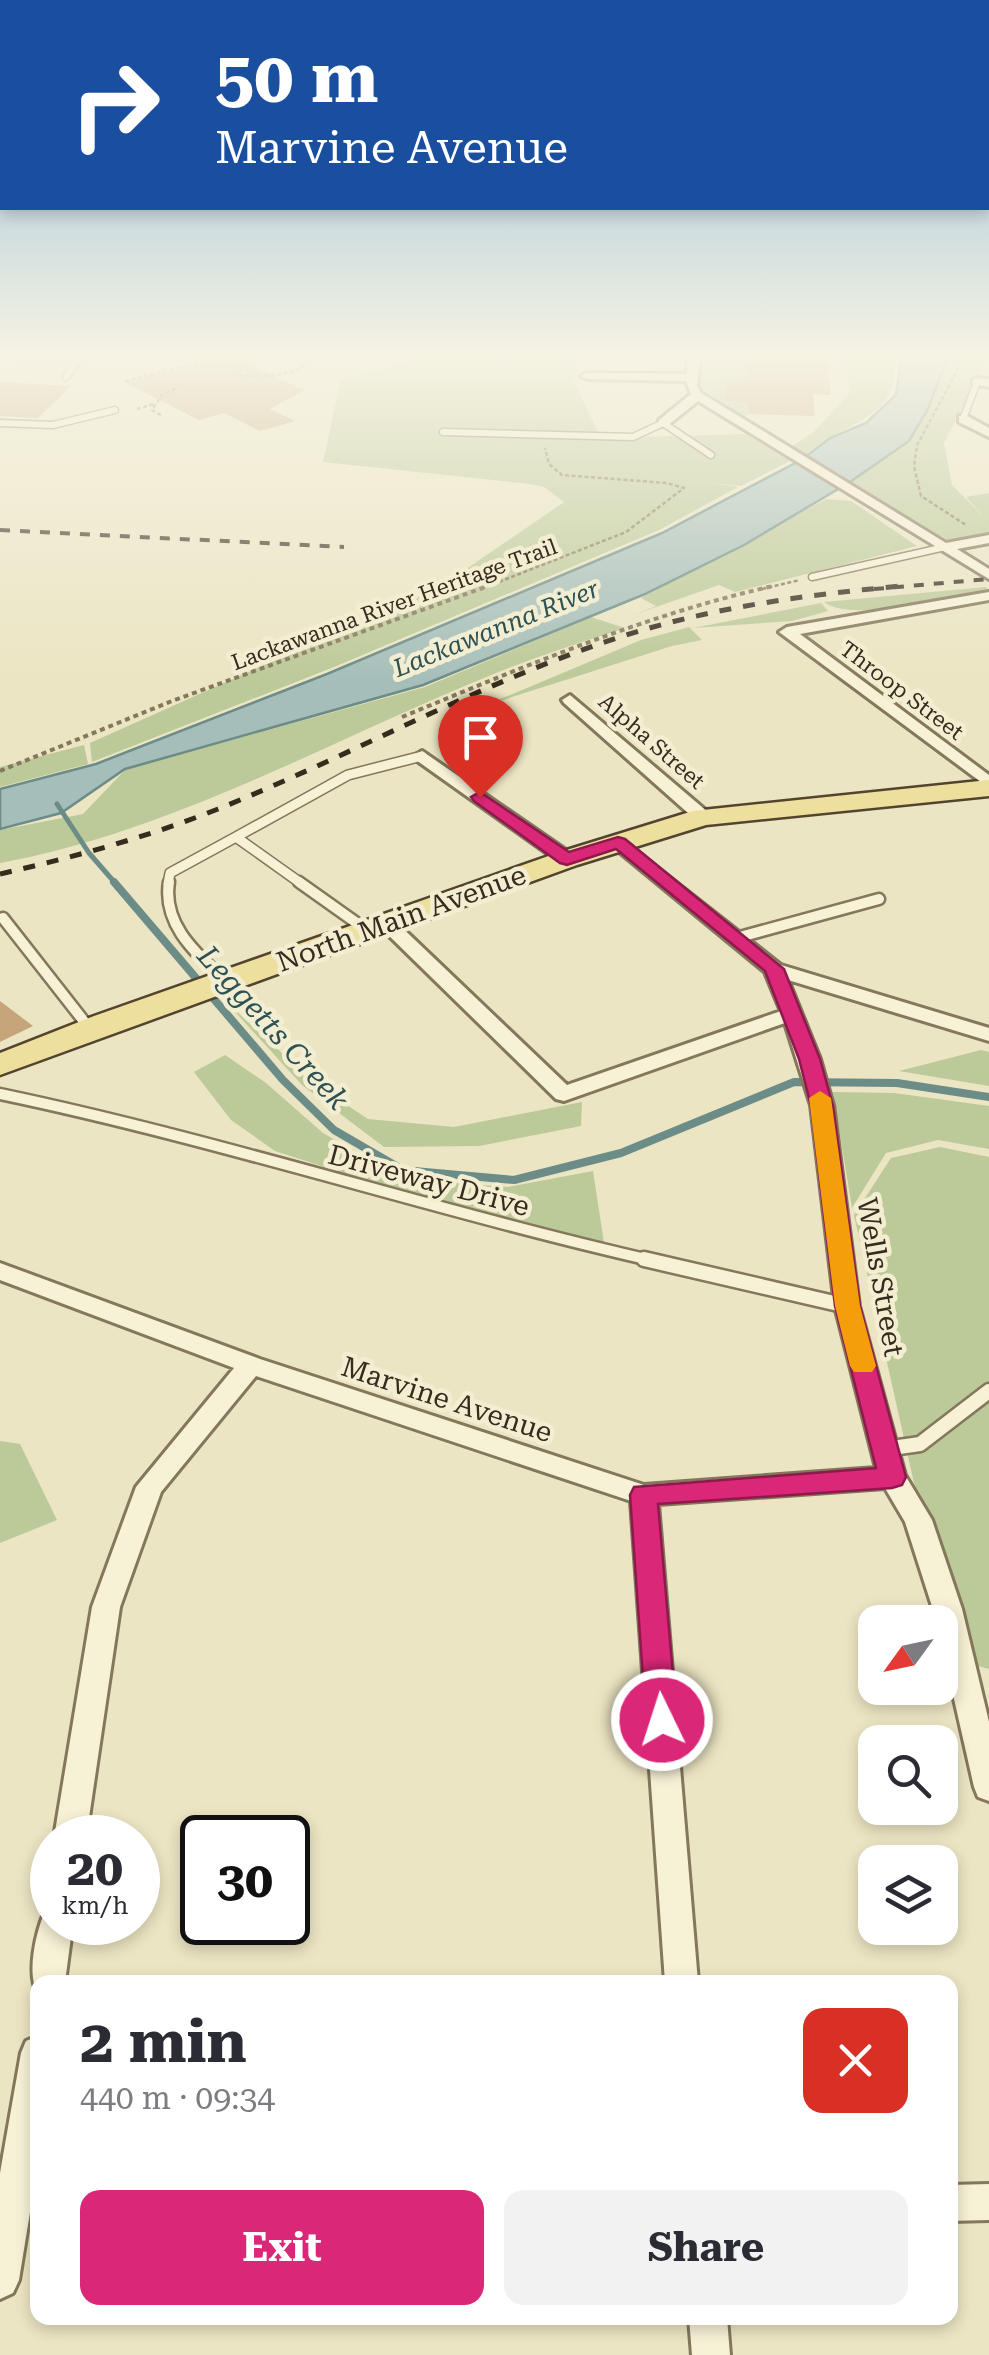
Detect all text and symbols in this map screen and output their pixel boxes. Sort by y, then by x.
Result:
text: 50 m [215,37,379,119]
icon: right [50,40,180,170]
text: Marvine Avenue [215,121,568,174]
street label: Lackawanna River Heritage Trail [228,533,560,675]
water label: Lackawanna River [389,573,603,683]
street label: Throop Street [835,636,968,745]
street label: Alpha Street [594,689,710,794]
pin [438,695,523,798]
icon: arrive [453,710,508,765]
street label: North Main Avenue [272,858,530,979]
water label: Leggetts Creek [190,938,357,1117]
street label: Driveway Drive [325,1138,533,1223]
street label: Wells Street [850,1195,911,1359]
street label: Marvine Avenue [337,1350,556,1449]
north arrow [858,1605,958,1705]
map controls [858,1605,958,1945]
position arrow [610,1668,714,1772]
button: search [858,1725,958,1825]
speed limit sign: 30 [180,1815,310,1945]
text: 20 [67,1839,123,1897]
button: layers [858,1845,958,1945]
text: km/h [62,1891,128,1920]
text: 2 min [80,2006,247,2077]
button: close [803,2008,908,2113]
text: 440 m · 09:34 [80,2079,275,2117]
button: Exit [80,2190,484,2305]
button: Share [504,2190,908,2305]

